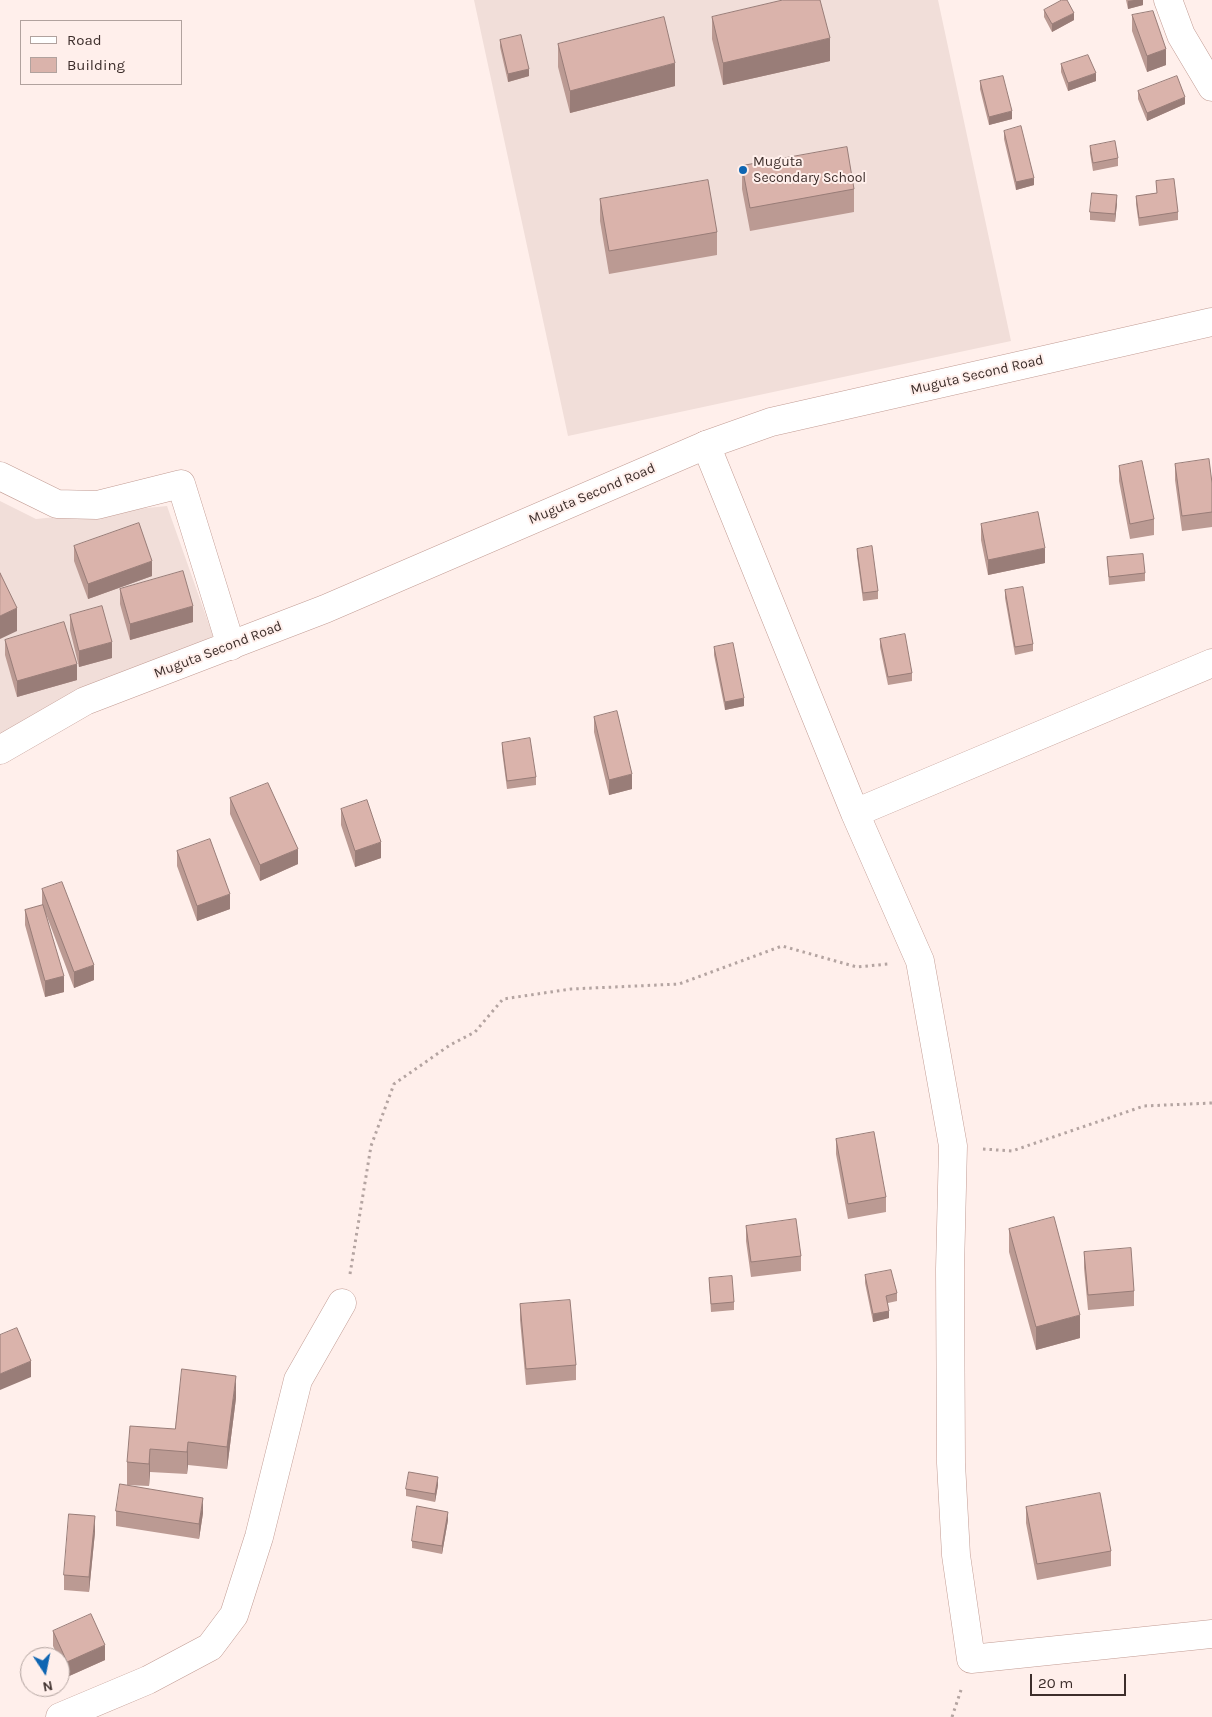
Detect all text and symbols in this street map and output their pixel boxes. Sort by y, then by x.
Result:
legend [20,20,182,85]
text: Road [67,31,102,49]
text: Building [67,56,125,74]
place label: Muguta Secondary School [753,154,866,186]
marker: Muguta Secondary School [737,164,749,176]
street label: Muguta Second Road [909,352,1045,398]
street label: Muguta Second Road [526,460,658,528]
street label: Muguta Second Road [152,618,284,682]
north arrow [20,1647,70,1697]
scale bar [1032,1664,1128,1696]
text: 20 m [1038,1674,1073,1692]
text: N [41,1677,54,1696]

